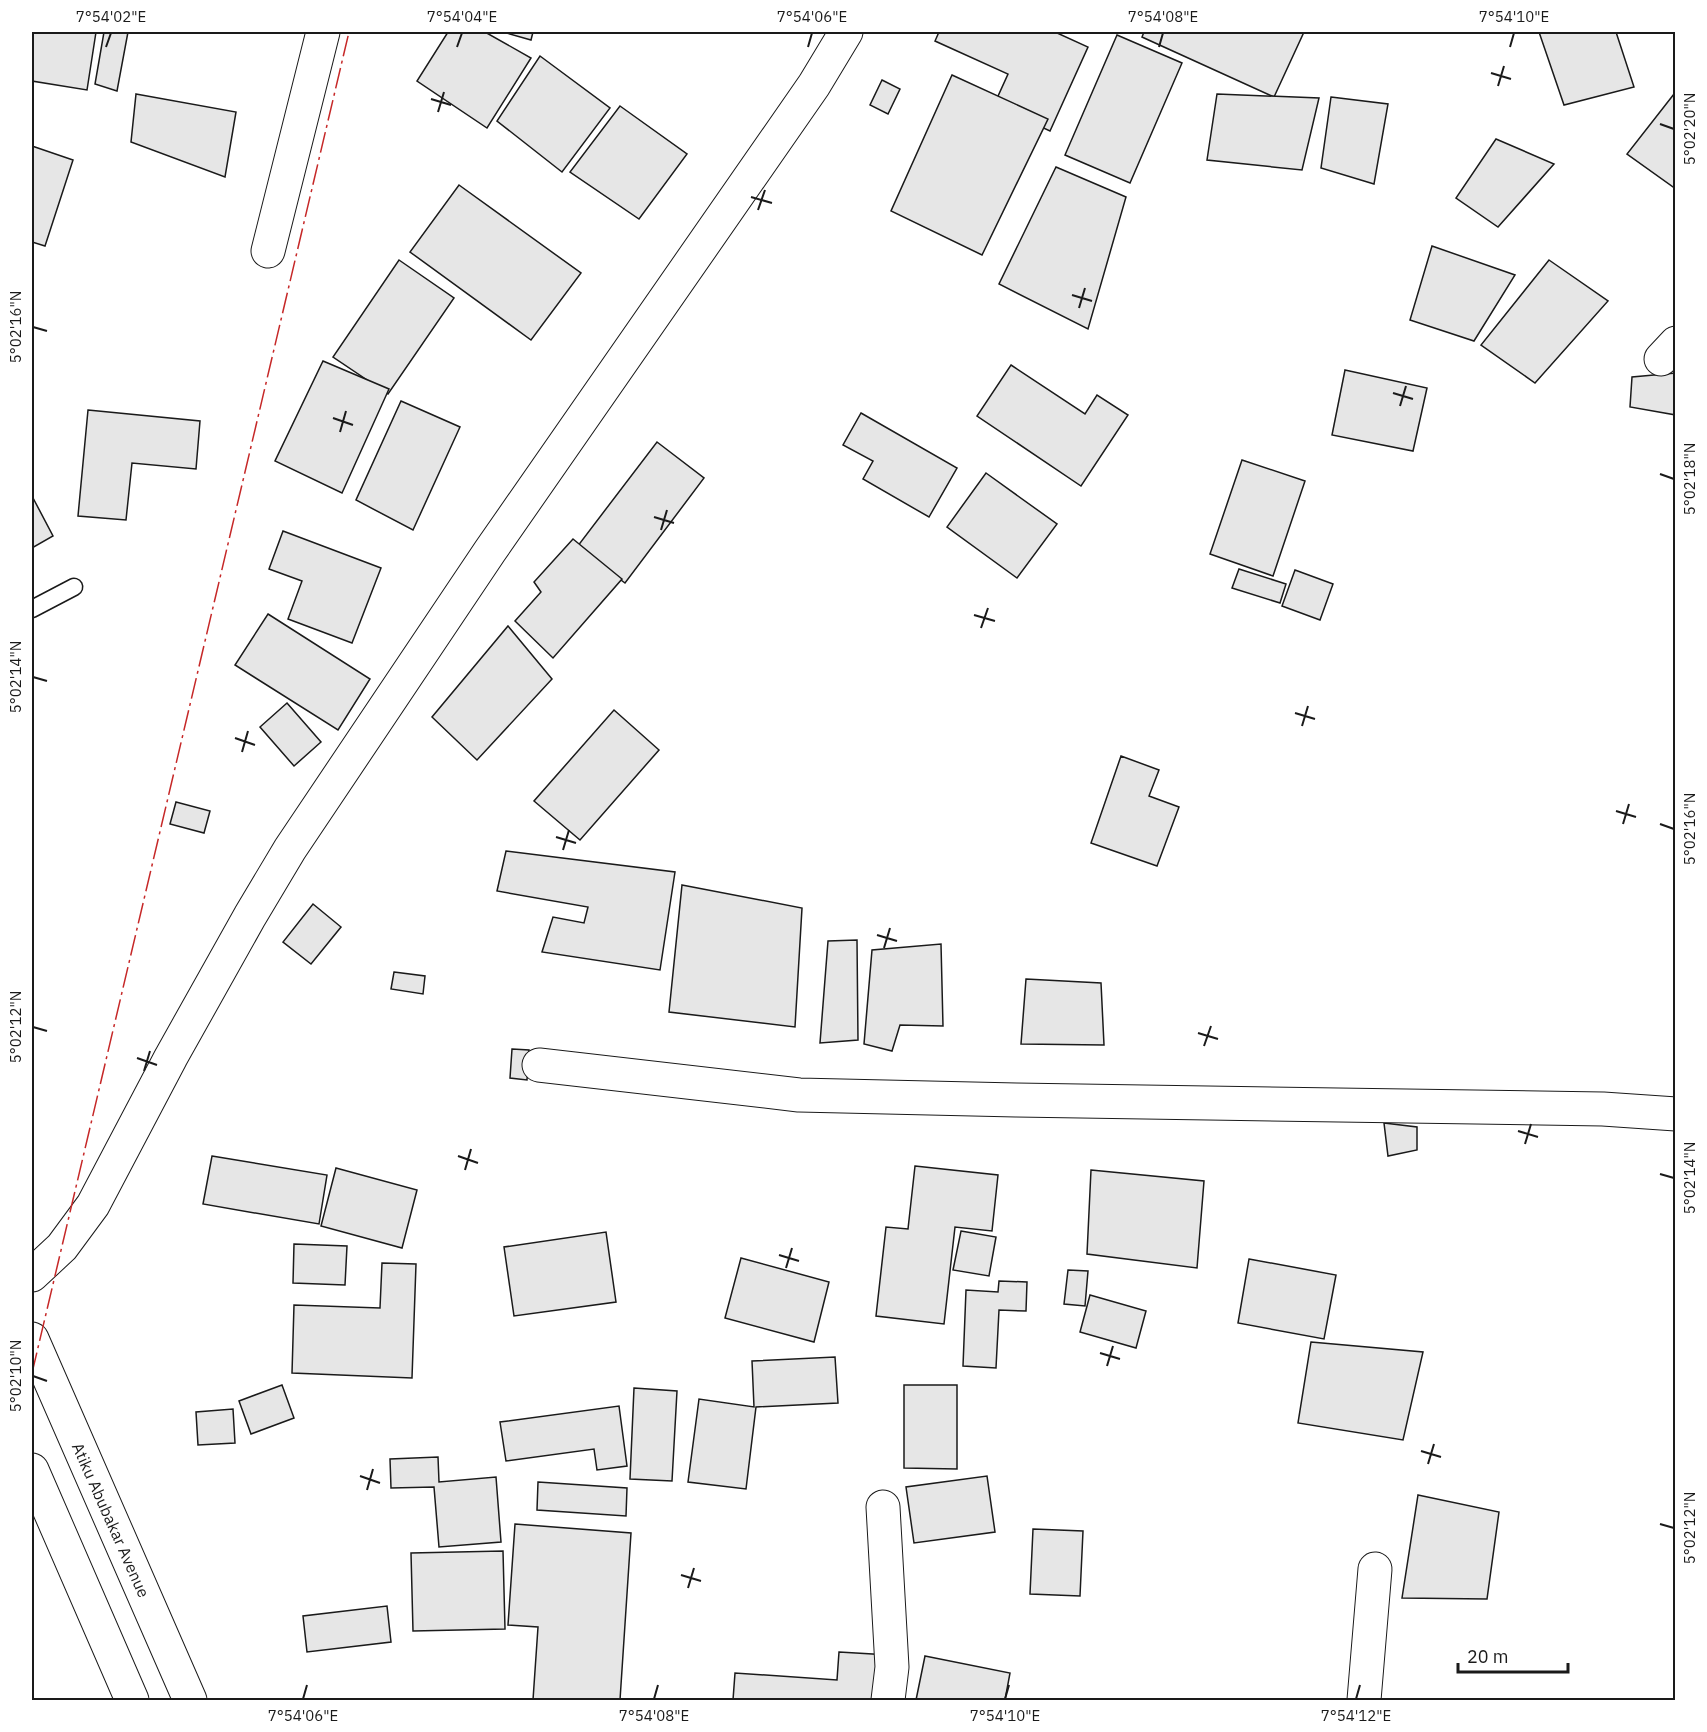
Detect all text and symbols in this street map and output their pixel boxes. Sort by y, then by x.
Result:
text: 7°54'02"E [76,7,146,26]
text: 7°54'04"E [427,7,497,26]
text: 7°54'06"E [777,7,847,26]
text: 7°54'08"E [1128,7,1198,26]
text: 7°54'10"E [1479,7,1549,26]
text: 5°02'20"N [1680,93,1699,165]
text: 5°02'16"N [6,291,25,363]
text: 5°02'18"N [1680,443,1699,515]
text: 5°02'14"N [6,641,25,713]
text: 5°02'16"N [1680,793,1699,865]
text: 5°02'12"N [6,991,25,1063]
text: 5°02'14"N [1680,1142,1699,1214]
text: 5°02'10"N [6,1340,25,1412]
street label: Atiku Abubakar Avenue [68,1439,154,1601]
text: 5°02'12"N [1680,1492,1699,1564]
scale bar [1458,1636,1568,1674]
text: 20 m [1467,1645,1509,1668]
text: 7°54'06"E [268,1706,338,1725]
text: 7°54'08"E [619,1706,689,1725]
text: 7°54'10"E [970,1706,1040,1725]
text: 7°54'12"E [1321,1706,1391,1725]

